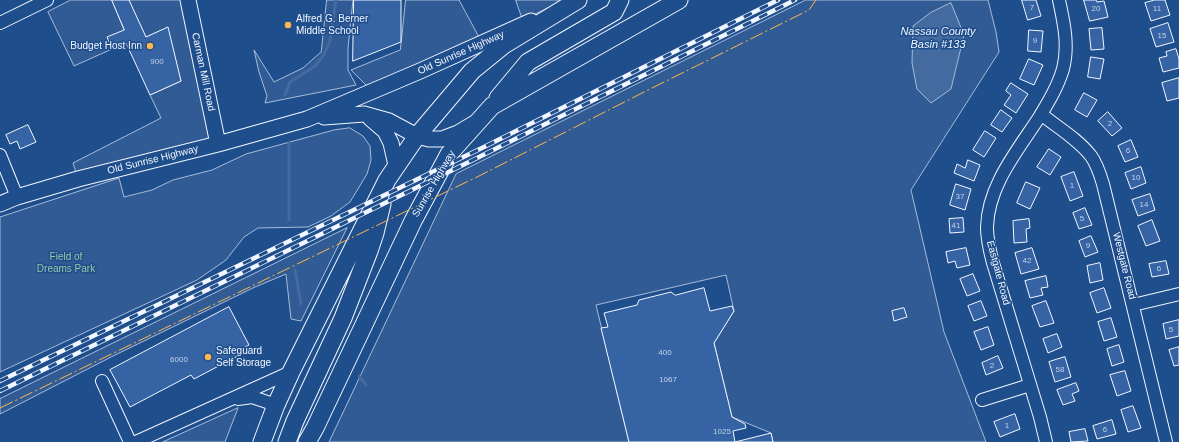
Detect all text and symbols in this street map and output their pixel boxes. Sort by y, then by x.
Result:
house number: 7 [1030,3,1034,13]
house number: 20 [1092,4,1100,14]
house number: 11 [1153,4,1161,14]
place label: Alfred G. Berner Middle School [296,13,368,36]
marker: Alfred G. Berner Middle School [283,20,293,30]
water label: Nassau County Basin #133 [900,25,976,51]
street label: Old Sunrise Highway [416,29,506,77]
house number: 15 [1158,31,1166,41]
street label: Carman Mill Road [189,32,217,112]
house number: 9 [1033,36,1037,46]
place label: Budget Host Inn [70,40,142,52]
marker: Budget Host Inn [145,41,155,51]
house number: 900 [150,57,164,67]
house number: 2 [1108,119,1112,129]
street label: Old Sunrise Highway [106,143,200,177]
house number: 6 [1126,146,1130,156]
street label: Sunrise Highway [410,149,458,219]
house number: 10 [1132,173,1140,183]
house number: 1 [1070,181,1074,191]
house number: 37 [956,192,964,202]
house number: 14 [1140,200,1148,210]
house number: 5 [1080,214,1084,224]
house number: 41 [952,221,960,231]
street label: Westgate Road [1110,231,1138,301]
street label: Eastgate Road [984,239,1012,307]
house number: 9 [1086,241,1090,251]
park label: Field of Dreams Park [37,251,95,274]
house number: 42 [1023,256,1031,266]
house number: 6 [1157,264,1161,274]
house number: 5 [1169,325,1173,335]
place label: Safeguard Self Storage [216,345,271,368]
house number: 400 [658,348,672,358]
marker: Safeguard Self Storage [203,352,213,362]
house number: 6000 [170,355,188,365]
house number: 2 [990,361,994,371]
house number: 58 [1056,365,1064,375]
house number: 1067 [659,375,677,385]
house number: 1 [1005,421,1009,431]
house number: 6 [1103,425,1107,435]
house number: 1025 [713,427,731,437]

